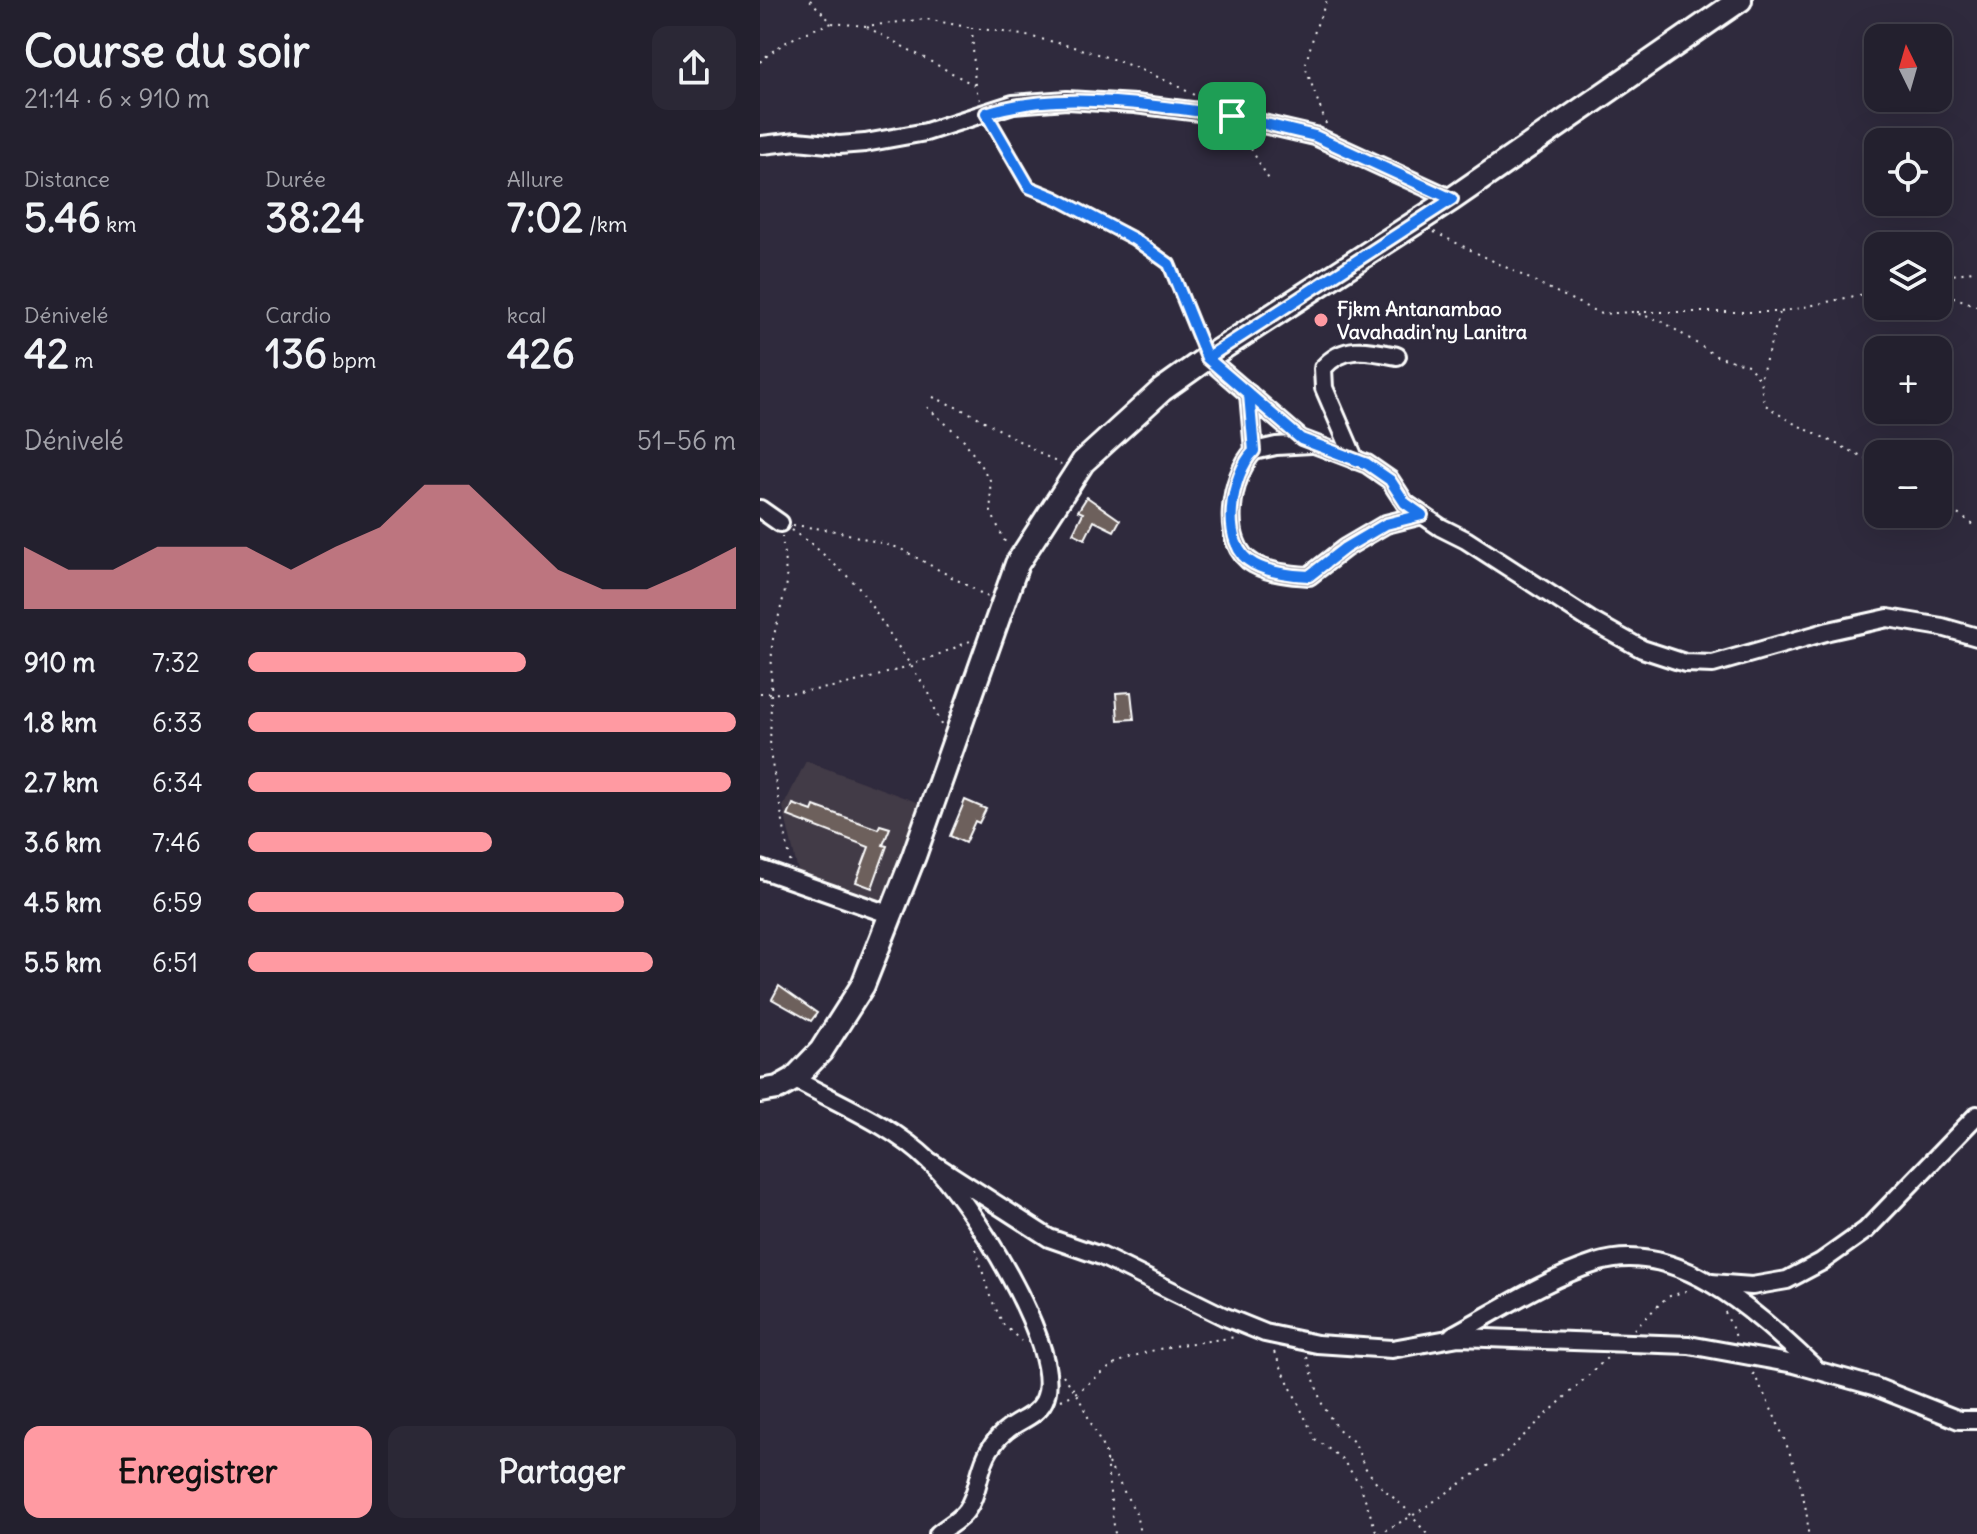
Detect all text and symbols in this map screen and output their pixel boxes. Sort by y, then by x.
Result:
text: Course du soir [24,24,310,79]
north arrow [1864,24,1952,112]
map controls [1864,24,1952,528]
button: share [652,26,736,110]
text: 21:14 · 6 × 910 m [24,82,210,115]
pin [1198,82,1266,150]
icon: arrive [1210,94,1254,138]
button: locate [1864,128,1952,216]
text: Distance [24,165,110,193]
text: Durée [265,165,326,193]
text: Allure [507,165,564,193]
text: 5.46 [24,193,101,243]
text: 38:24 [265,193,365,243]
text: 7:02 [507,193,584,243]
text: km [101,210,137,238]
text: /km [584,210,627,238]
button: layers [1864,232,1952,320]
place label: Fjkm Antanambao Vavahadin'ny Lanitra [1337,296,1528,344]
text: Dénivelé [24,301,108,329]
text: Cardio [265,301,331,329]
text: kcal [507,301,546,329]
marker: Fjkm Antanambao Vavahadin'ny Lanitra [1312,311,1330,329]
text: 42 [24,329,69,379]
text: 136 [265,329,327,379]
text: 426 [507,329,575,379]
button: + [1864,336,1952,424]
text: m [69,346,94,374]
text: bpm [327,346,376,374]
text: Dénivelé [24,424,124,457]
text: 51–56 m [637,424,736,457]
button: − [1864,440,1952,528]
text: 910 m [24,646,95,679]
text: 7:32 [152,646,200,679]
text: 1.8 km [24,706,97,739]
text: 6:33 [152,706,202,739]
text: 2.7 km [24,766,99,799]
text: 6:34 [152,766,203,799]
text: 3.6 km [24,826,101,859]
text: 7:46 [152,826,201,859]
text: 4.5 km [24,886,102,919]
text: 6:59 [152,886,203,919]
text: 5.5 km [24,946,102,979]
text: 6:51 [152,946,198,979]
button: Enregistrer [24,1426,372,1518]
button: Partager [388,1426,736,1518]

